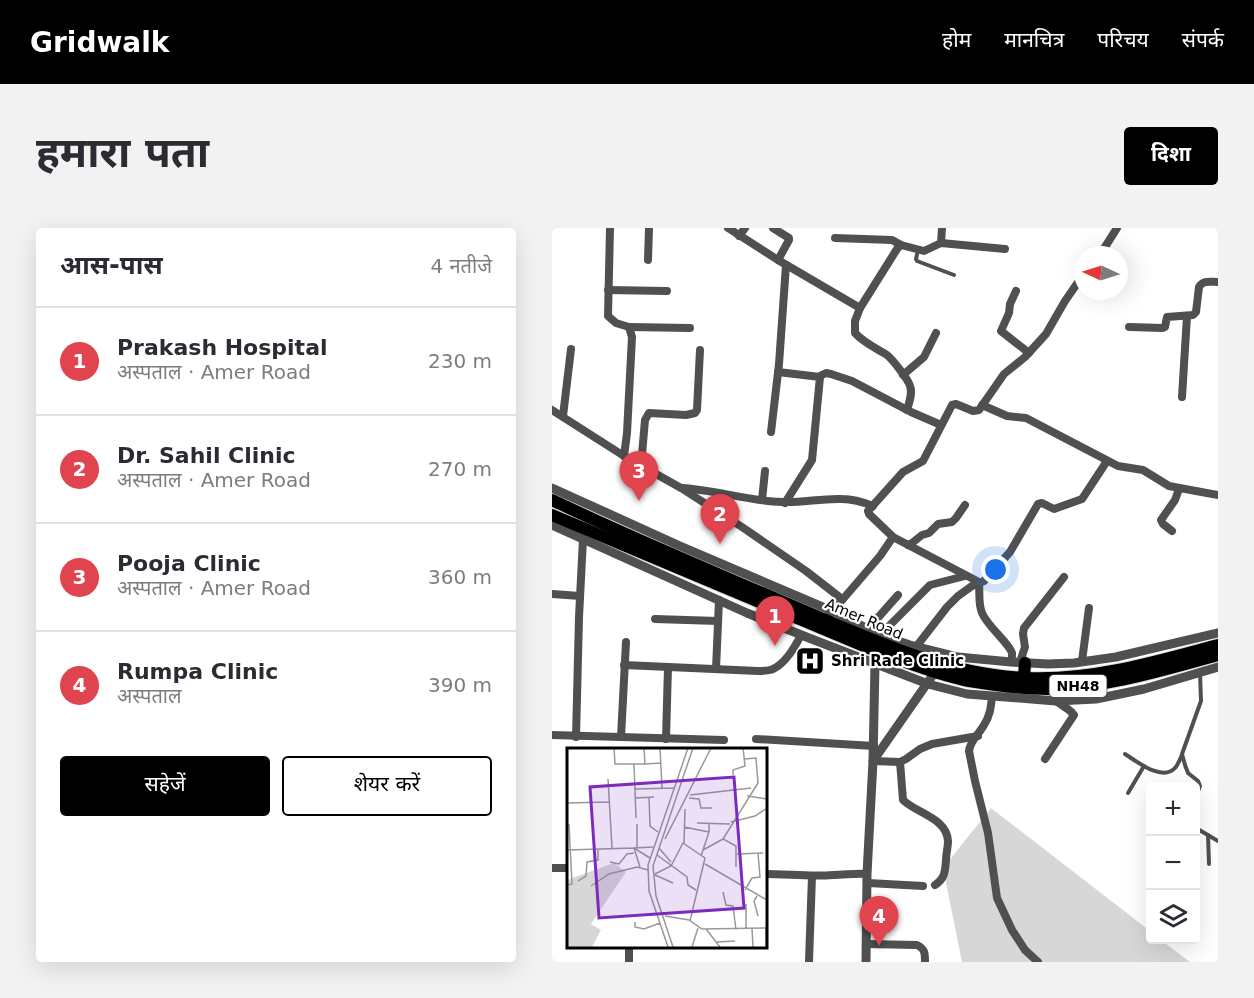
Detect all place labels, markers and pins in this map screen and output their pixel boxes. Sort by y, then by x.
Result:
pin: 3 [620,452,658,501]
pin: 2 [700,494,740,544]
pin: 1 [756,596,794,646]
hospital icon: Shri Rade Clinic [794,645,826,677]
place label: Shri Rade Clinic [831,652,964,670]
pin: 4 [860,896,898,946]

